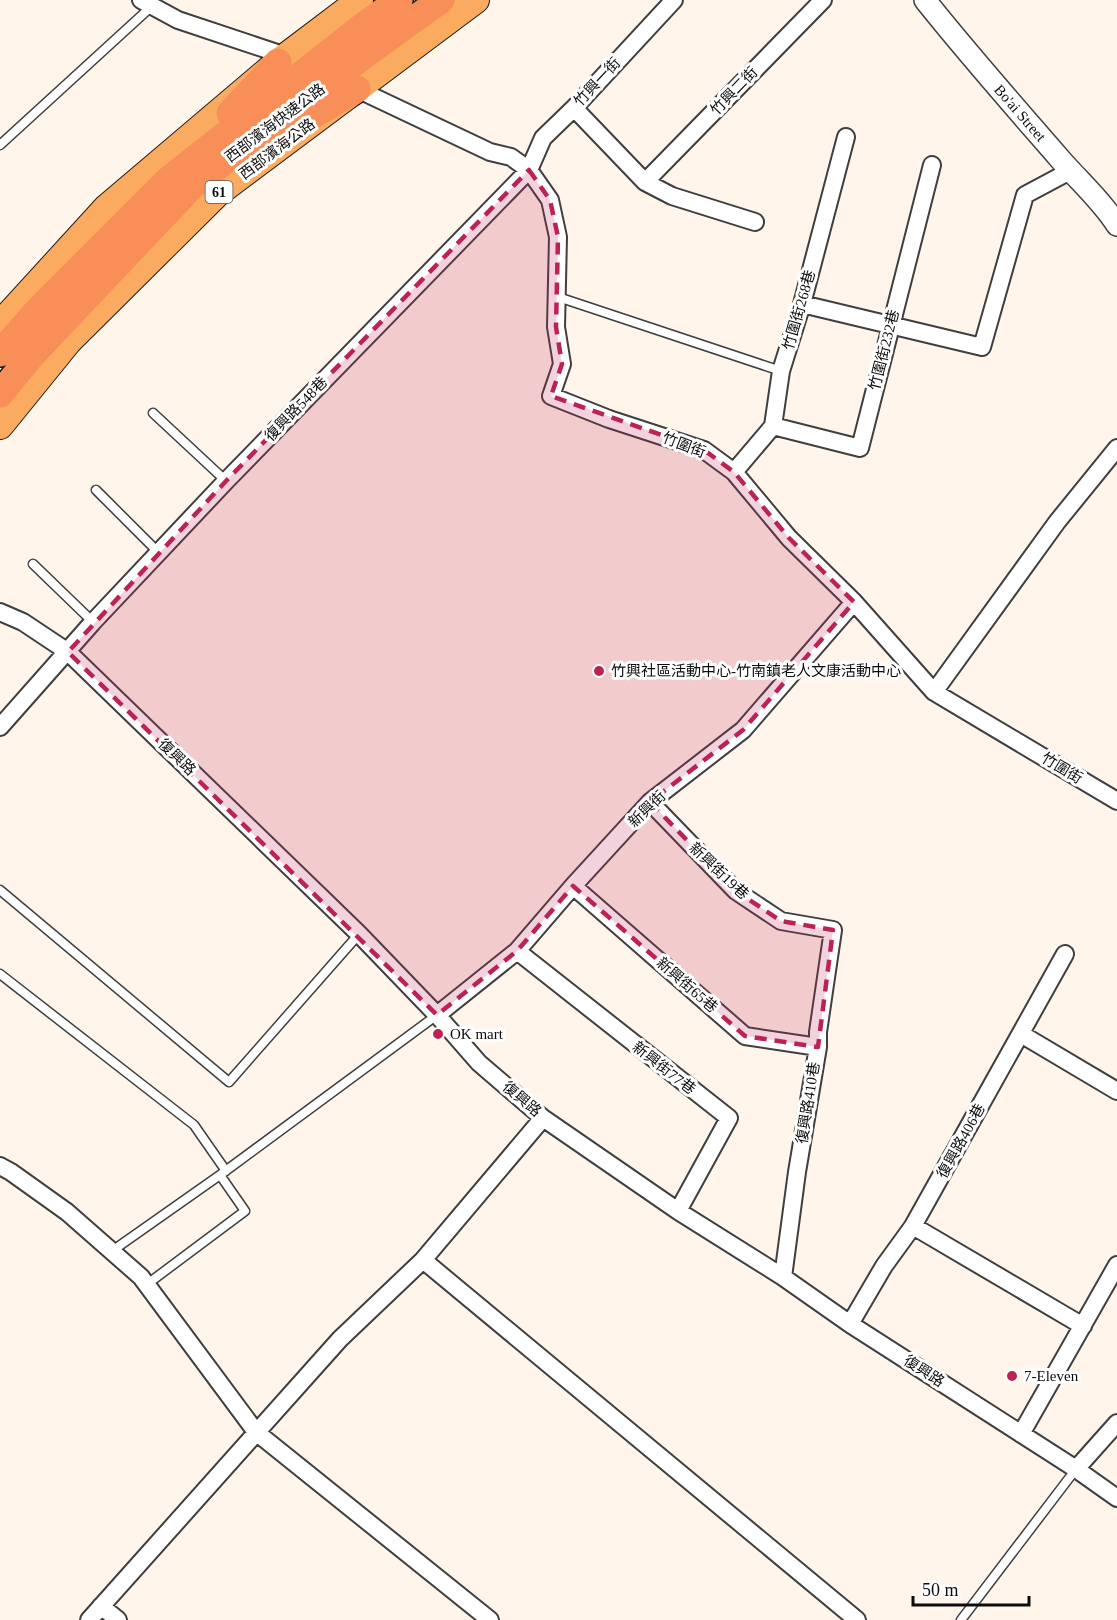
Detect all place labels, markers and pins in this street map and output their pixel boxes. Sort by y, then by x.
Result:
place label: 竹興社區活動中心-竹南鎮老人文康活動中心 [611,662,901,679]
marker: 竹興社區活動中心-竹南鎮老人文康活動中心 [592,664,606,678]
place label: OK mart [450,1026,504,1042]
marker: OK mart [431,1027,445,1041]
place label: 7-Eleven [1024,1368,1079,1384]
marker: 7-Eleven [1005,1369,1019,1383]

